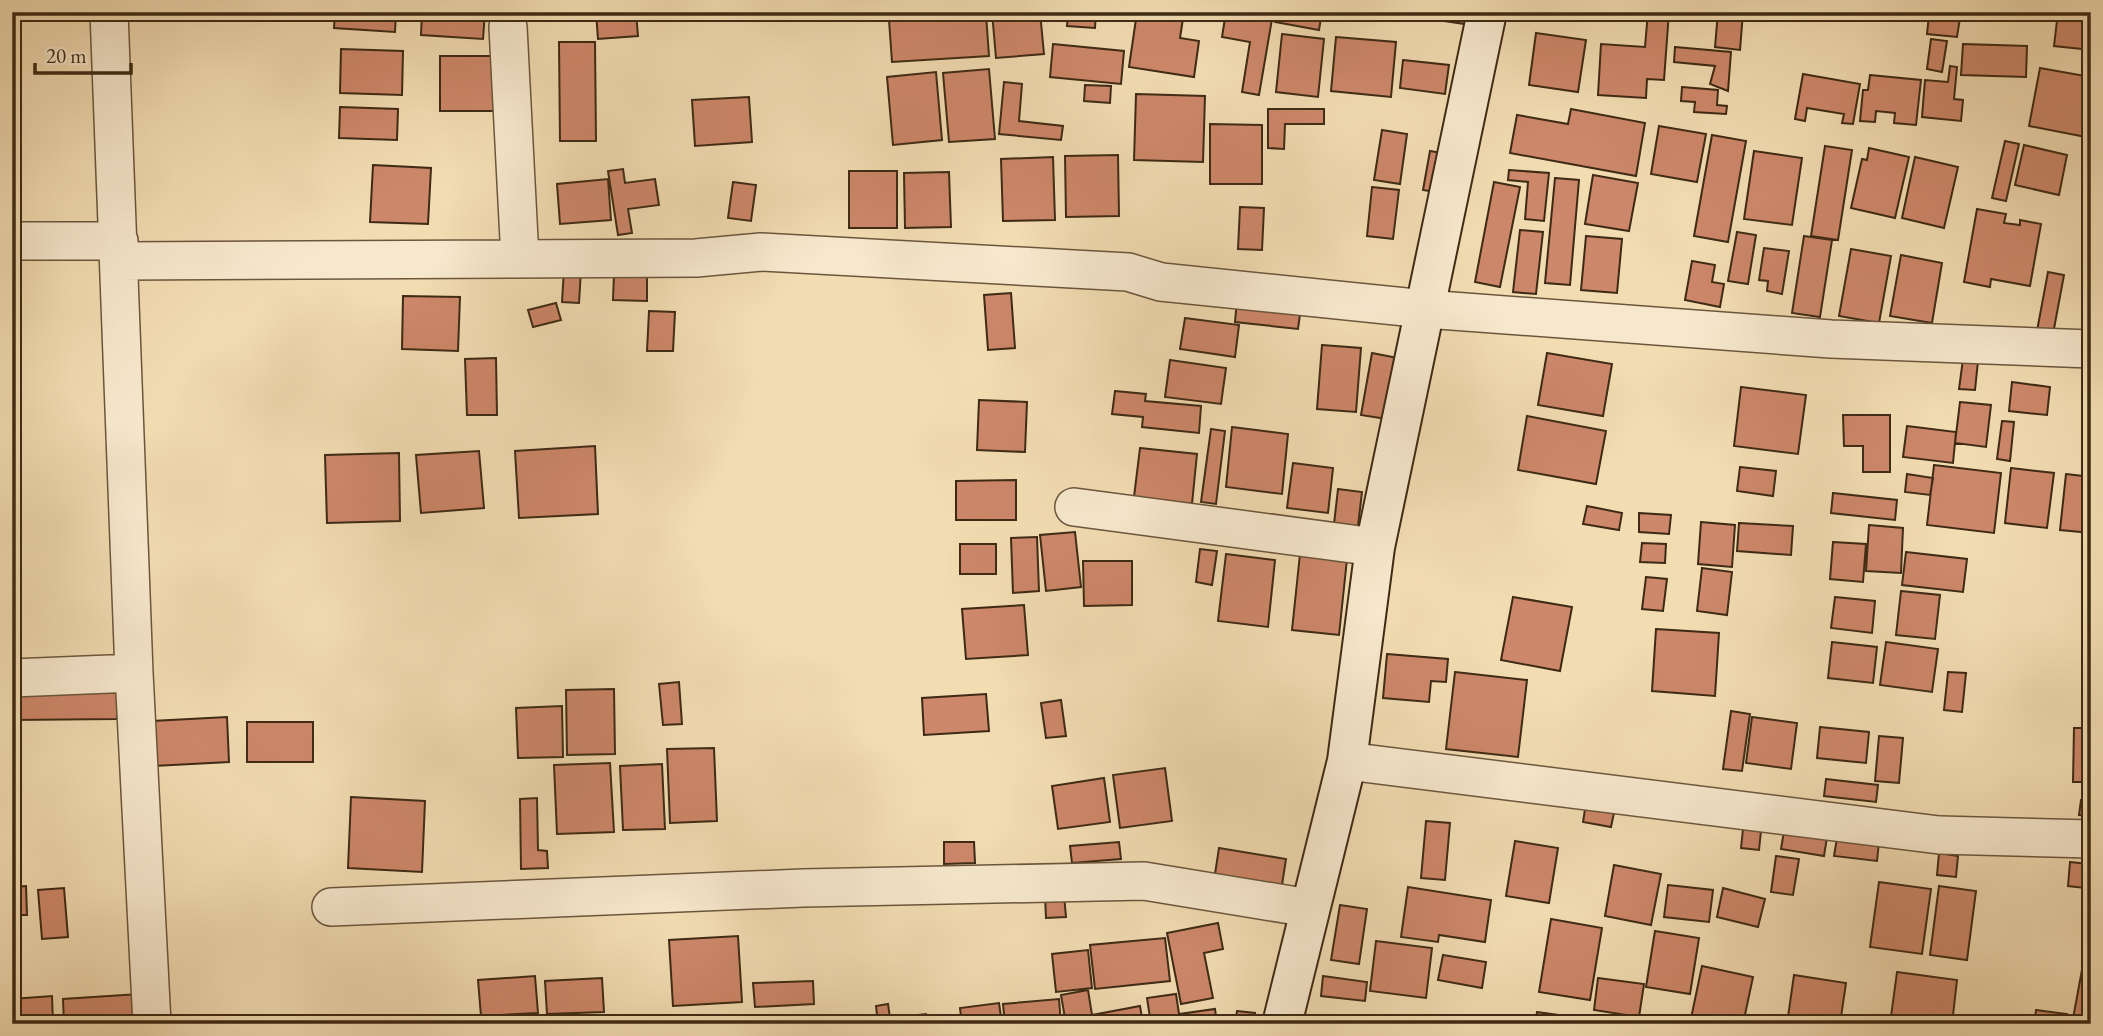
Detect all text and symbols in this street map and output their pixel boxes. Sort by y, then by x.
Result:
scale bar [35,32,131,76]
text: 20 m [46,42,87,69]

